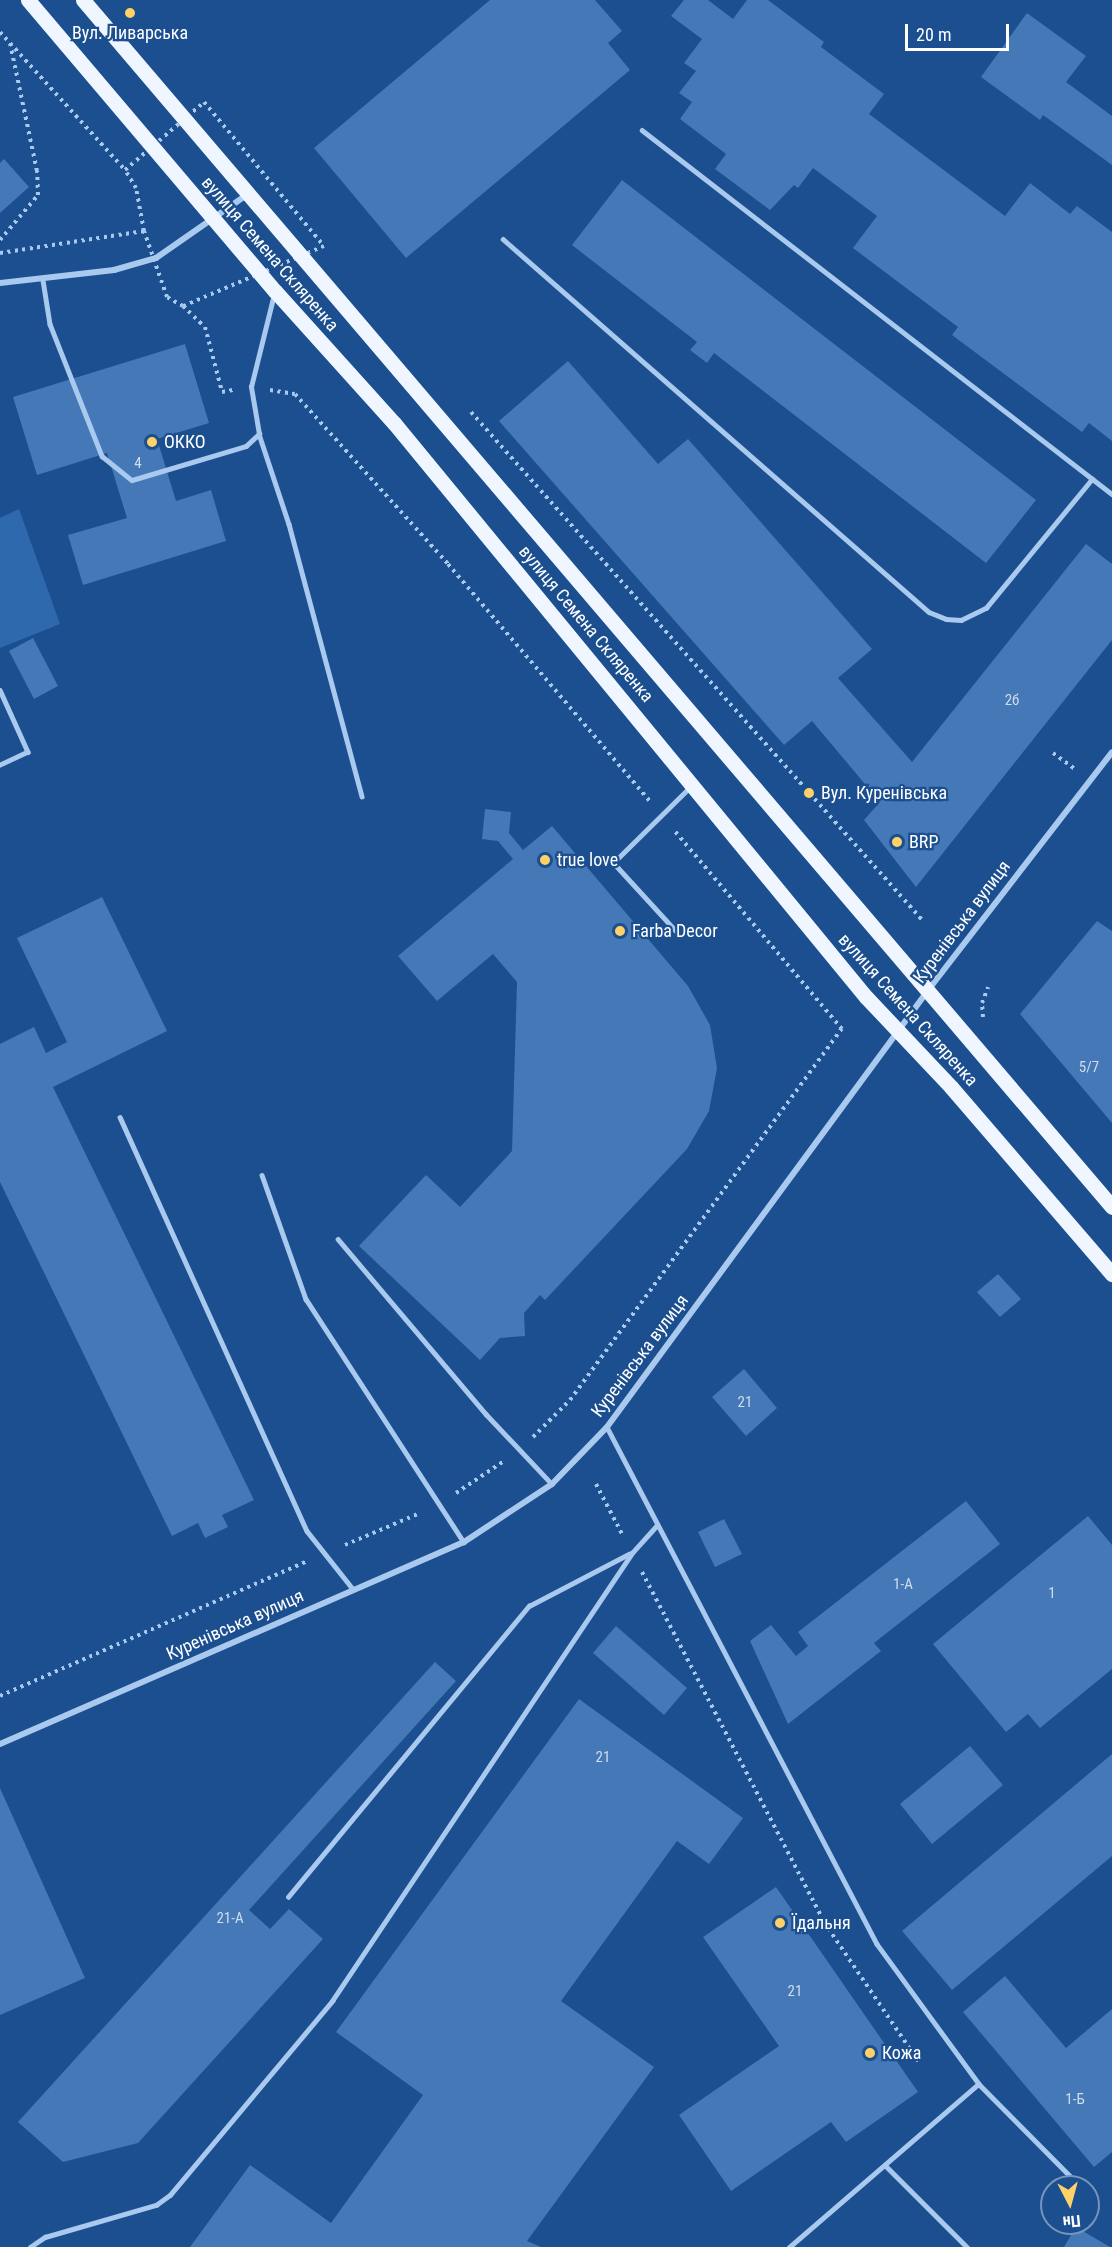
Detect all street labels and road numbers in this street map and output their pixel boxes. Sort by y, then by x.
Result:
street label: вулиця Семена Скляренка [197,172,343,336]
street label: вулиця Семена Скляренка [514,541,658,707]
street label: Куренівська вулиця [909,856,1015,988]
street label: вулиця Семена Скляренка [834,929,982,1091]
street label: Куренівська вулиця [587,1290,693,1422]
street label: Куренівська вулиця [163,1585,307,1665]

